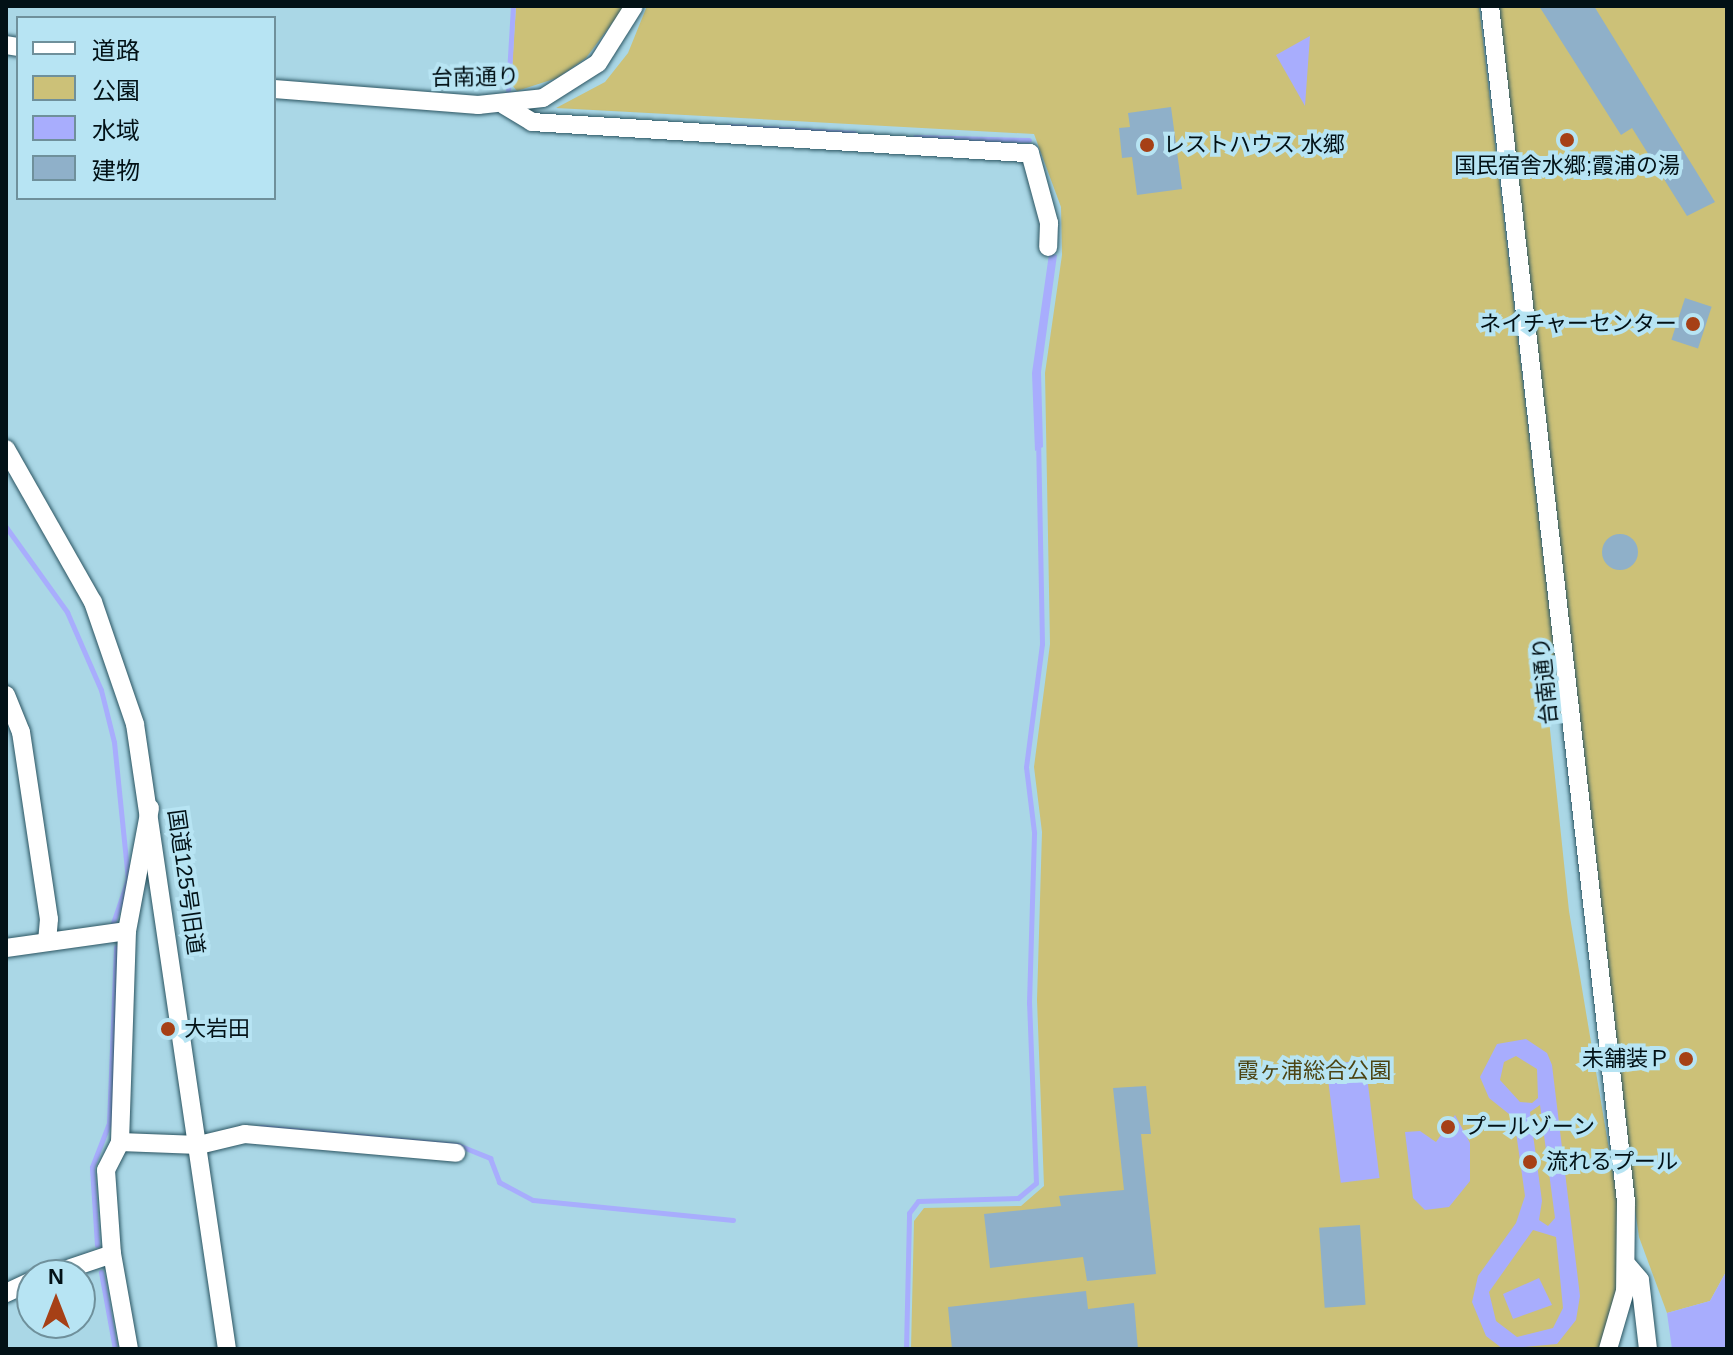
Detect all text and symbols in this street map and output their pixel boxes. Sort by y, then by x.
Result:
legend [16,16,276,200]
text: 道路 [92,37,140,64]
street label: 台南通り [431,63,519,91]
text: 公園 [92,77,140,104]
text: 水域 [92,117,140,144]
marker: 国民宿舎水郷;霞浦の湯 [1558,131,1576,149]
place label: レストハウス 水郷 [1163,132,1345,158]
marker: レストハウス 水郷 [1138,136,1156,154]
place label: 国民宿舎水郷;霞浦の湯 [1454,153,1680,179]
text: 建物 [92,157,140,184]
place label: ネイチャーセンター [1479,311,1677,337]
marker: ネイチャーセンター [1684,315,1702,333]
street label: 台南通り [1527,636,1563,726]
street label: 国道125号旧道 [163,808,209,956]
place label: 大岩田 [184,1016,250,1042]
marker: 大岩田 [159,1020,177,1038]
place label: 未舗装Ｐ [1582,1046,1670,1072]
marker: 未舗装Ｐ [1677,1050,1695,1068]
park label: 霞ヶ浦総合公園 [1237,1058,1391,1084]
place label: プールゾーン [1464,1114,1596,1140]
marker: プールゾーン [1439,1118,1457,1136]
place label: 流れるプール [1546,1149,1678,1175]
marker: 流れるプール [1521,1153,1539,1171]
north arrow [16,1259,96,1339]
text: N [48,1264,64,1289]

